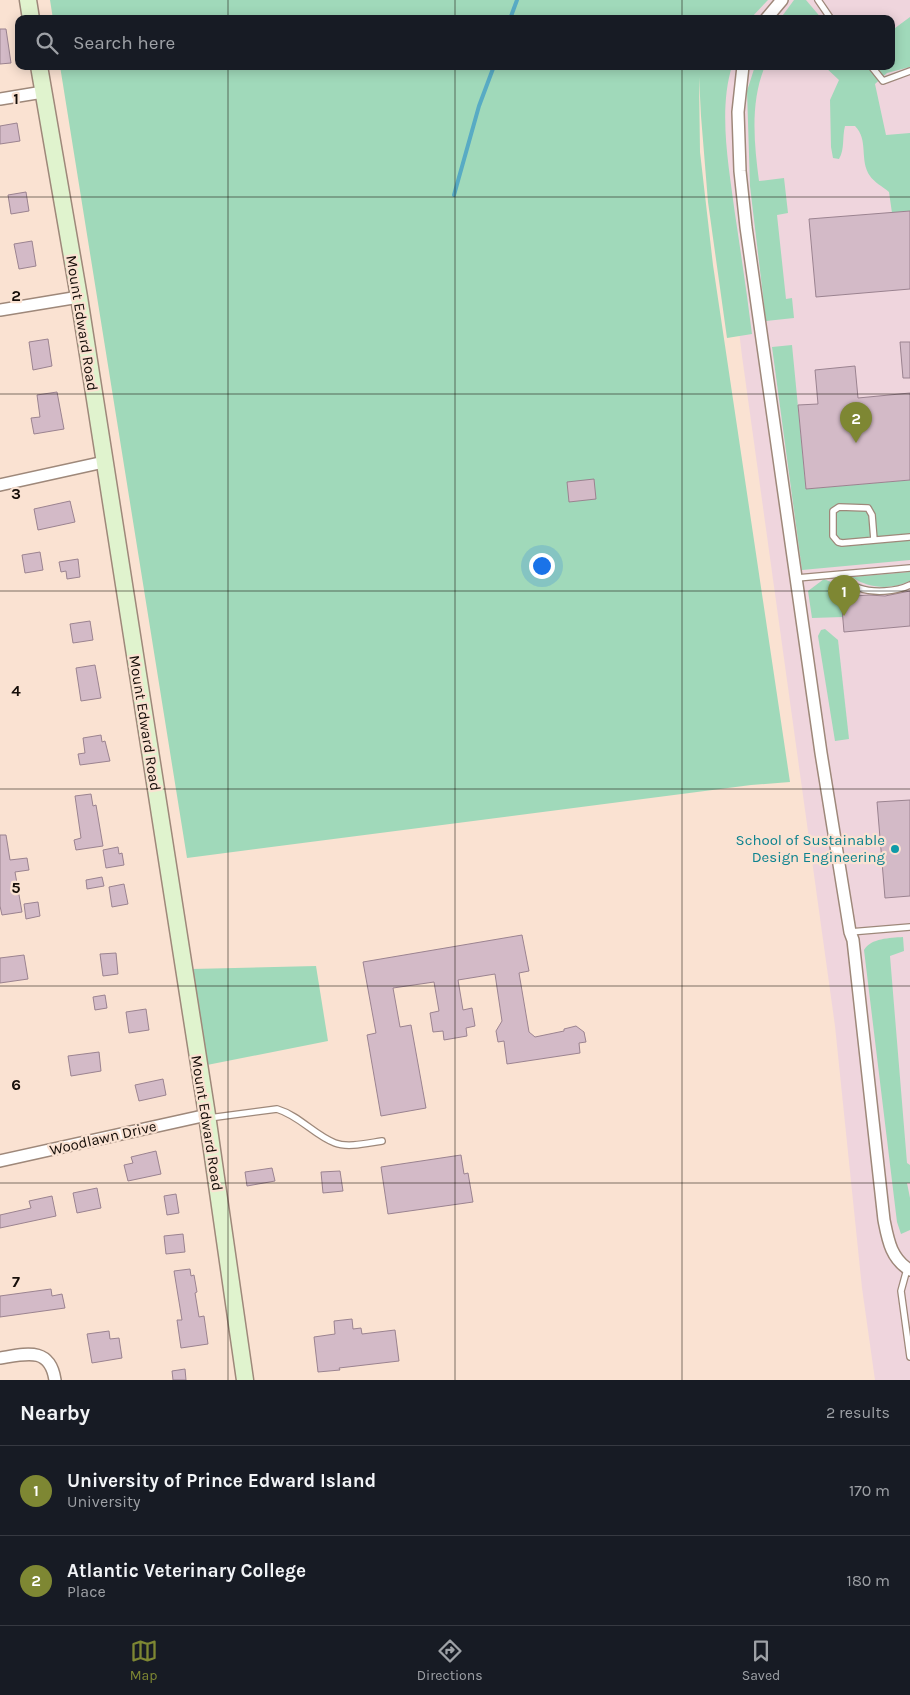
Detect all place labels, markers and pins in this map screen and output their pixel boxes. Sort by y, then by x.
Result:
pin: 2 [840,402,872,443]
pin: 1 [828,575,860,616]
place label: School of Sustainable Design Engineering [736,831,886,866]
marker: School of Sustainable Design Engineering [889,843,901,855]

